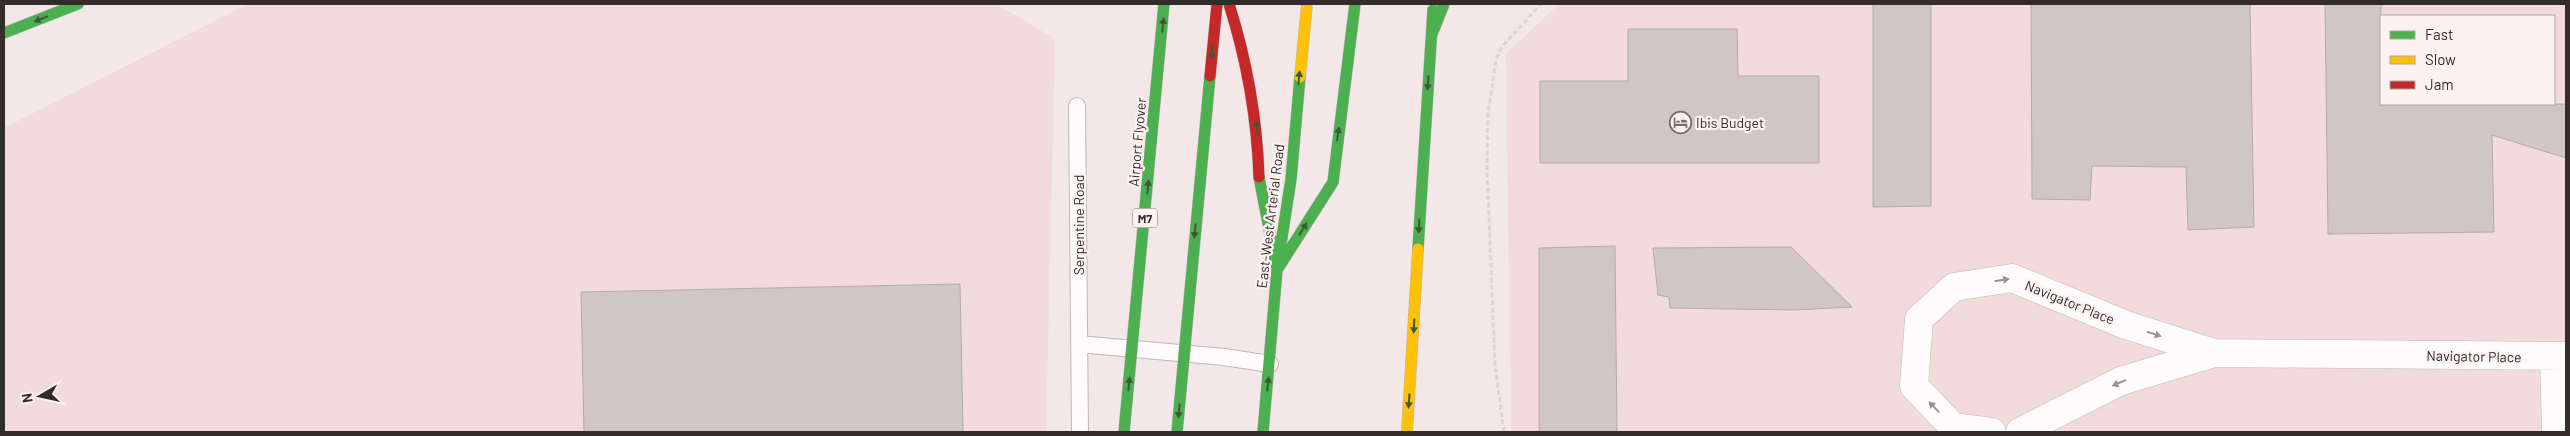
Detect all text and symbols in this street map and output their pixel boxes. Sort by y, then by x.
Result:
one-way arrow [34,15,48,23]
legend [2380,15,2555,105]
one-way arrow [1159,17,1167,33]
text: Fast [2425,25,2453,43]
one-way arrow [1208,45,1216,61]
text: Slow [2425,50,2456,68]
one-way arrow [1296,70,1304,86]
one-way arrow [1424,75,1432,91]
text: Jam [2425,75,2454,93]
street label: Airport Flyover [1125,97,1149,187]
hotel icon: Ibis Budget [1668,110,1692,134]
place label: Ibis Budget [1696,114,1764,131]
one-way arrow [1252,120,1260,136]
one-way arrow [1334,125,1342,141]
street label: East-West Arterial Road [1253,143,1287,289]
street label: Serpentine Road [1070,175,1087,275]
one-way arrow [1144,179,1152,195]
road number: M7 [1132,208,1158,228]
one-way arrow [1414,219,1422,235]
one-way arrow [1298,222,1308,236]
one-way arrow [1191,224,1199,240]
one-way arrow [1994,275,2010,283]
street label: Navigator Place [2023,276,2117,328]
one-way arrow [1409,319,1417,335]
one-way arrow [2146,330,2161,338]
street label: Navigator Place [2426,347,2522,365]
north arrow [15,371,65,421]
one-way arrow [1125,375,1133,391]
one-way arrow [1264,375,1272,391]
one-way arrow [2111,379,2126,387]
text: N [18,392,36,404]
one-way arrow [1405,393,1413,409]
one-way arrow [1929,402,1941,414]
one-way arrow [1175,403,1183,419]

